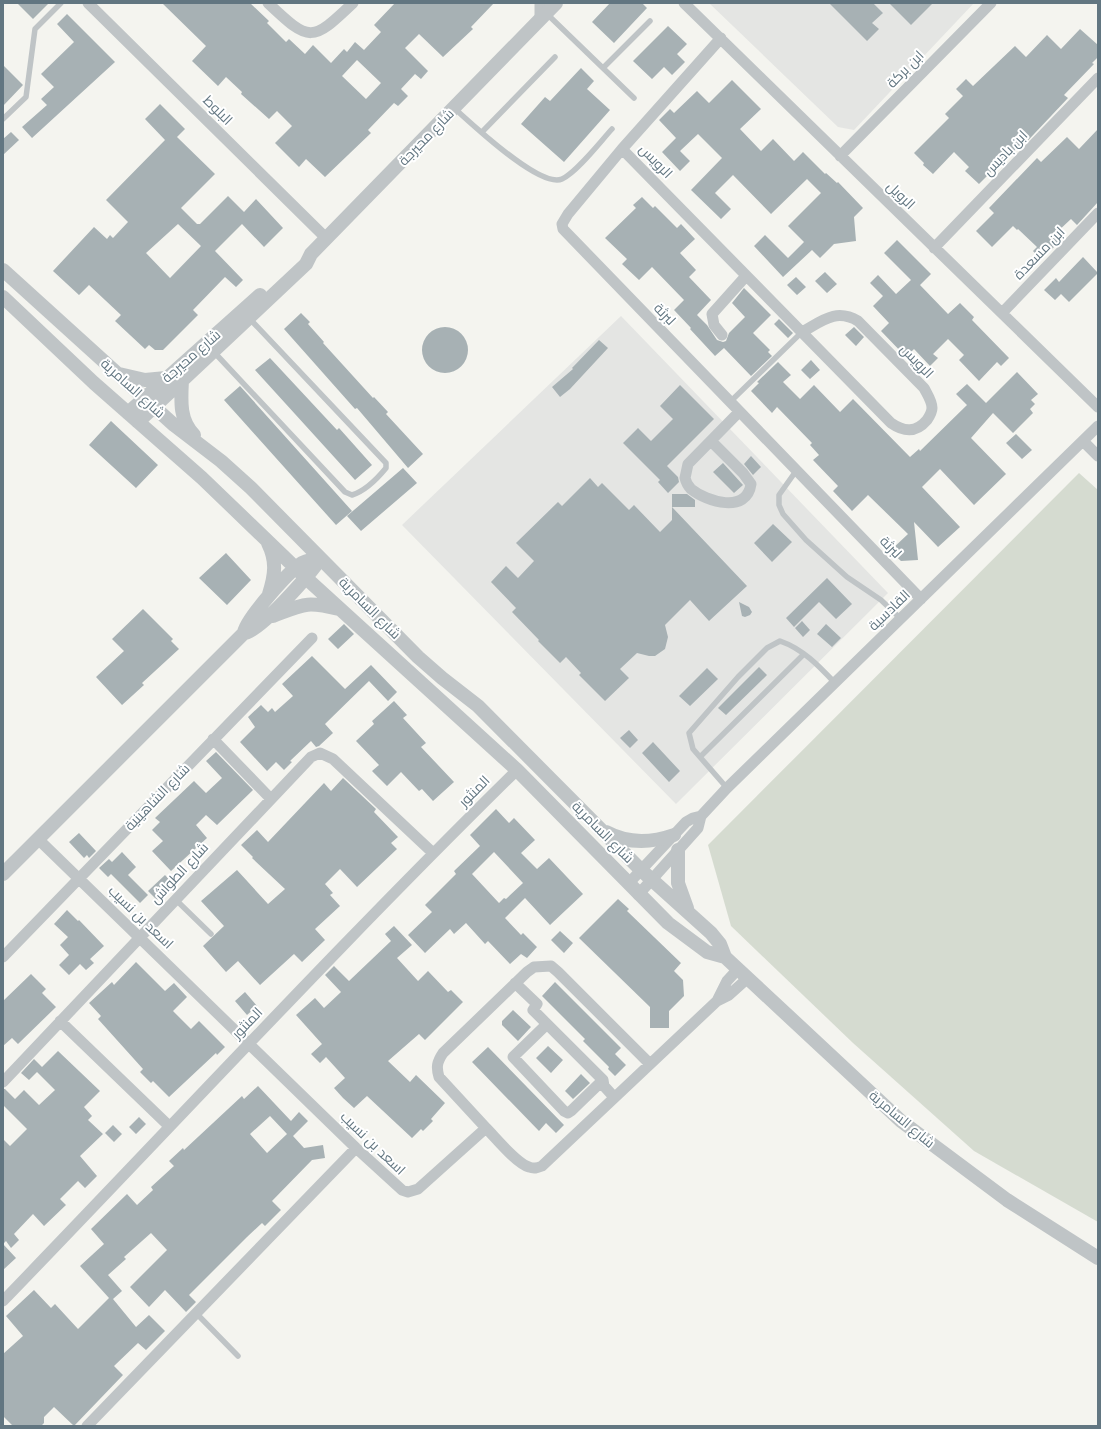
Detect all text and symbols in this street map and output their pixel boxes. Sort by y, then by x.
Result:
street label: ابن بركة [882,46,928,92]
street label: البلوط [199,91,237,129]
street label: شارع محيرجة [394,105,458,169]
street label: ابن باديس [979,126,1031,180]
street label: الرويس [635,140,677,182]
street label: الرويل [883,177,919,213]
street label: ابن مسعدة [1009,223,1069,283]
street label: لبرثة [650,299,680,329]
street label: شارع محيرجة [158,325,224,387]
street label: الرويس [896,340,938,382]
street label: شارع السامرية [97,354,169,422]
street label: لبرثة [876,532,906,562]
street label: شارع السامرية [335,573,405,643]
street label: القادسية [864,586,914,634]
street label: شارع الشاهينية [121,760,193,834]
street label: المنثور [454,772,493,811]
street label: شارع السامرية [568,797,638,867]
street label: شارع الطواش [146,838,212,908]
street label: اسعد بن نسيب [105,881,177,953]
street label: المنثور [227,1003,266,1043]
street label: شارع السامرية [865,1086,939,1152]
street label: اسعد بن نسيب [337,1107,409,1179]

